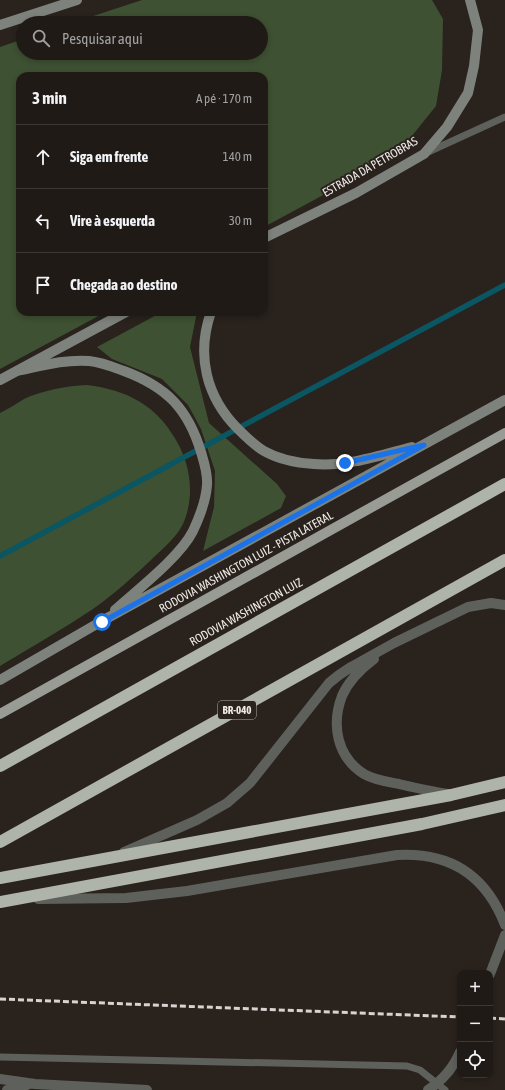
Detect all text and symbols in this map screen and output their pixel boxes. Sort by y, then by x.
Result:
search box [16,16,268,60]
icon: search [30,27,52,49]
text: Pesquisar aqui [62,30,143,47]
text: 3 min [32,88,67,108]
text: A pé · 170 m [196,91,252,106]
street label: ESTRADA DA PETROBRAS [320,134,420,200]
icon: ahead [32,146,54,168]
text: Siga em frente [70,148,148,165]
text: 140 m [223,149,252,164]
icon: left [32,210,54,232]
text: Vire à esquerda [70,212,155,229]
text: 30 m [229,213,252,228]
icon: arrive [32,274,54,296]
text: Chegada ao destino [70,276,178,293]
route end [336,454,354,472]
street label: RODOVIA WASHINGTON LUIZ - PISTA LATERAL [157,508,335,616]
street label: RODOVIA WASHINGTON LUIZ [187,575,305,649]
route start [93,613,111,631]
road number: BR-040 [218,701,256,719]
map controls [457,970,493,1078]
button: + [457,970,493,1006]
button: − [457,1006,493,1042]
button: locate [457,1042,493,1078]

